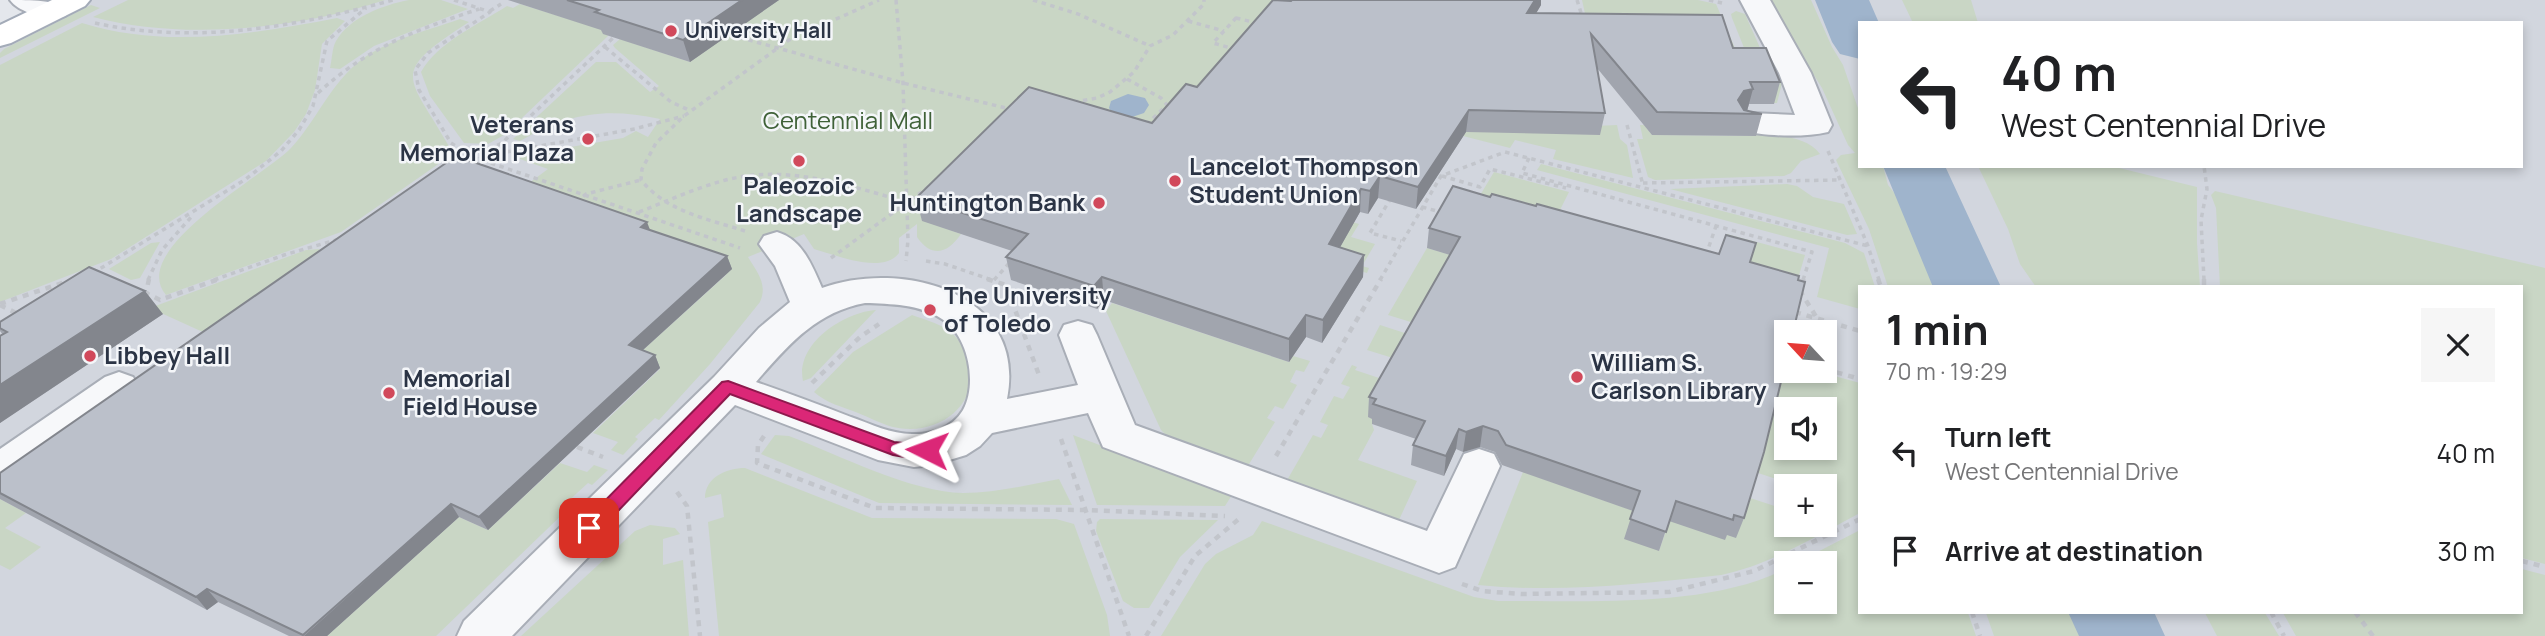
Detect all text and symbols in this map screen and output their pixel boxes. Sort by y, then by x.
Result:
place label: University Hall [685,16,832,44]
marker: University Hall [663,23,679,39]
text: 40 m [2001,39,2117,106]
icon: left [1886,49,1977,140]
park label: Centennial Mall [763,103,933,136]
text: West Centennial Drive [2001,103,2326,147]
place label: Veterans Memorial Plaza [400,107,574,168]
marker: Veterans Memorial Plaza [580,131,596,147]
place label: Lancelot Thompson Student Union [1189,149,1418,210]
marker: Paleozoic Landscape [791,153,807,169]
place label: Paleozoic Landscape [736,168,862,229]
marker: Lancelot Thompson Student Union [1167,173,1183,189]
place label: Huntington Bank [889,185,1086,218]
marker: Huntington Bank [1091,195,1107,211]
place label: The University of Toledo [944,278,1112,339]
text: 1 min [1886,300,1989,358]
marker: The University of Toledo [922,302,938,318]
button: close [2421,308,2495,382]
north arrow [1774,320,1838,383]
map controls [1774,320,1837,614]
place label: Libbey Hall [104,338,230,371]
place label: William S. Carlson Library [1591,345,1767,406]
marker: Libbey Hall [82,348,98,364]
text: 70 m · 19:29 [1886,355,2008,387]
place label: Memorial Field House [403,361,538,422]
marker: William S. Carlson Library [1569,369,1585,385]
marker: Memorial Field House [381,385,397,401]
button: sound [1774,397,1837,460]
position arrow [890,413,964,487]
text: Turn left [1945,419,2052,455]
icon: left [1886,434,1924,472]
text: 40 m [2437,435,2495,471]
text: West Centennial Drive [1945,455,2179,487]
button: + [1774,474,1837,537]
pin [559,498,619,558]
icon: arrive [570,509,608,547]
icon: arrive [1886,532,1924,570]
text: Arrive at destination [1945,533,2203,569]
text: 30 m [2438,533,2495,569]
button: − [1774,551,1837,614]

